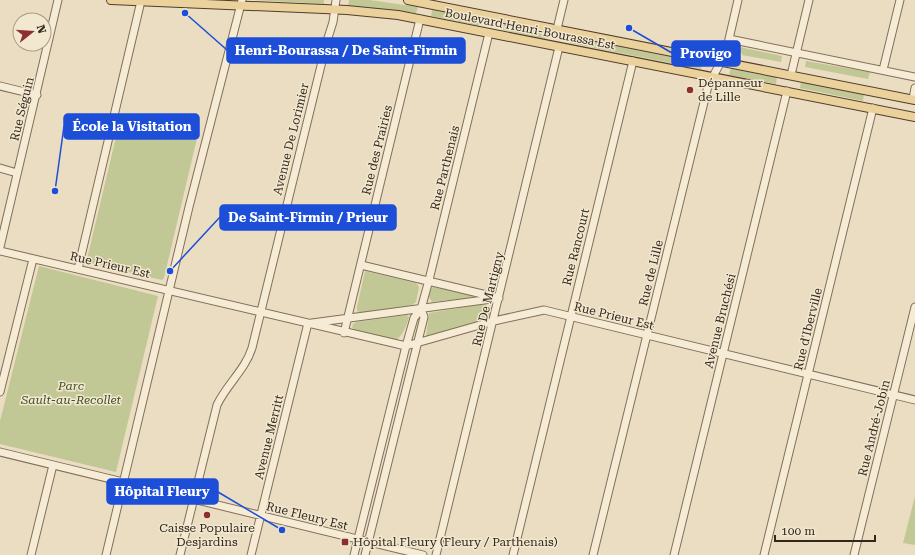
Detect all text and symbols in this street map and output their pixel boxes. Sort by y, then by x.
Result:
street label: Boulevard Henri-Bourassa Est [444,6,617,52]
north arrow [12,12,52,52]
text: N [34,23,49,36]
callout: Henri-Bourassa / De Saint-Firmin [227,38,465,63]
callout: Provigo [672,41,740,66]
text: Henri-Bourassa / De Saint-Firmin [235,43,457,58]
text: Provigo [680,46,732,61]
street label: Rue Séguin [7,75,37,142]
place label: Dépanneur de Lille [698,76,763,104]
street label: Avenue De Lorimier [270,81,312,196]
marker: Dépanneur de Lille [685,85,695,95]
street label: Rue des Prairies [359,103,395,196]
callout: École la Visitation [64,114,199,139]
text: École la Visitation [72,118,192,134]
street label: Rue Parthenais [428,124,462,212]
callout: De Saint-Firmin / Prieur [220,205,396,230]
street label: Rue Rancourt [560,207,592,287]
text: De Saint-Firmin / Prieur [228,210,388,225]
street label: Rue de Lille [636,238,666,308]
street label: Rue Prieur Est [69,249,152,281]
street label: Rue De Martigny [469,249,507,348]
street label: Avenue Bruchési [701,272,739,370]
street label: Rue d'Iberville [791,286,825,372]
street label: Rue Prieur Est [573,299,656,333]
street label: Rue André-Jobin [855,378,893,478]
park label: Parc Sault-au-Recollet [20,379,122,407]
street label: Avenue Merritt [252,393,286,481]
callout: Hôpital Fleury [107,479,218,504]
text: Hôpital Fleury [114,484,210,499]
street label: Rue Fleury Est [265,499,350,533]
marker: Caisse Populaire Desjardins [202,510,212,520]
scale bar [775,517,875,543]
place label: Caisse Populaire Desjardins [159,521,255,549]
text: 100 m [781,524,815,538]
place label: Hôpital Fleury (Fleury / Parthenais) [353,535,558,549]
marker: Hôpital Fleury (Fleury / Parthenais) [340,537,350,547]

